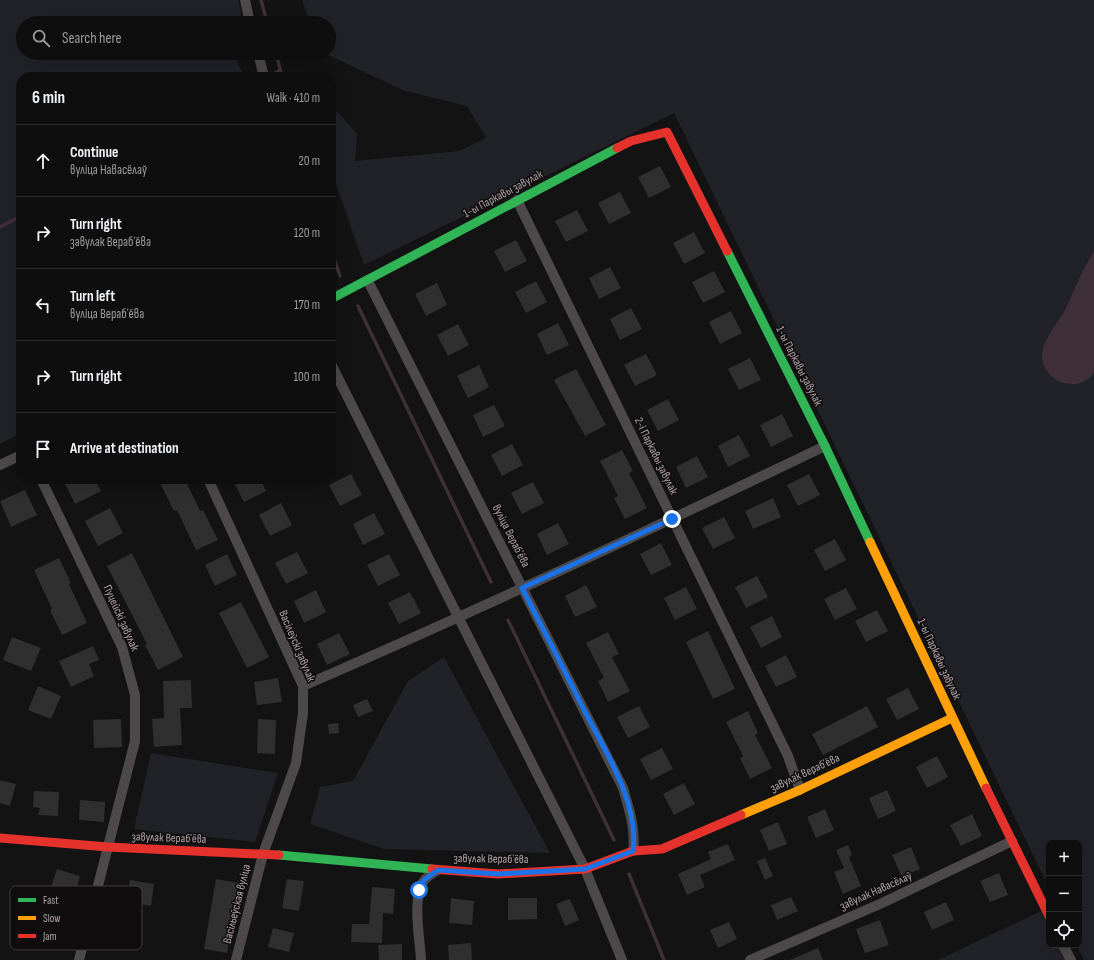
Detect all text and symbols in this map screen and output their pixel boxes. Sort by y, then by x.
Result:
search box [16,16,336,60]
icon: search [30,27,52,49]
text: Search here [62,29,122,48]
text: 6 min [32,88,65,108]
text: Walk · 410 m [267,90,320,106]
text: Continue [70,143,119,162]
icon: ahead [32,150,54,172]
text: 20 m [298,153,320,169]
text: вуліца Навасёлаў [70,162,147,178]
street label: 1-ы Паркавы завулак [461,167,546,221]
text: Turn right [70,215,122,234]
icon: right [32,222,54,244]
text: 120 m [294,225,320,241]
text: завулак Верабʼёва [70,234,151,250]
text: Turn left [70,287,115,306]
icon: left [32,294,54,316]
text: 170 m [294,297,320,313]
text: вуліца Верабʼёва [70,306,144,322]
street label: 1-ы Паркавы завулак [772,323,826,409]
icon: right [32,366,54,388]
text: Turn right [70,367,122,386]
text: 100 m [293,369,320,385]
street label: 2-і Паркавы завулак [631,415,681,497]
icon: arrive [32,438,54,460]
text: Arrive at destination [70,439,179,458]
street label: вуліца Верабʼёва [489,502,533,570]
route end [663,510,681,528]
street label: Пуцейскі завулак [100,582,142,654]
street label: Васілеўскі завулак [275,608,319,684]
street label: 1-ы Паркавы завулак [914,616,965,702]
street label: завулак Верабʼёва [768,750,842,796]
street label: завулак Верабʼёва [131,829,207,847]
map controls [1046,840,1082,948]
button: + [1046,840,1082,876]
street label: завулак Верабʼёва [453,851,529,867]
street label: Васільеўская вуліца [220,862,254,945]
street label: завулак Навасёлаў [838,868,915,914]
button: − [1046,876,1082,912]
route start [410,881,428,899]
legend [10,886,142,950]
text: Fast [43,894,59,907]
text: Slow [43,912,60,925]
button: locate [1046,912,1082,948]
text: Jam [42,930,57,943]

